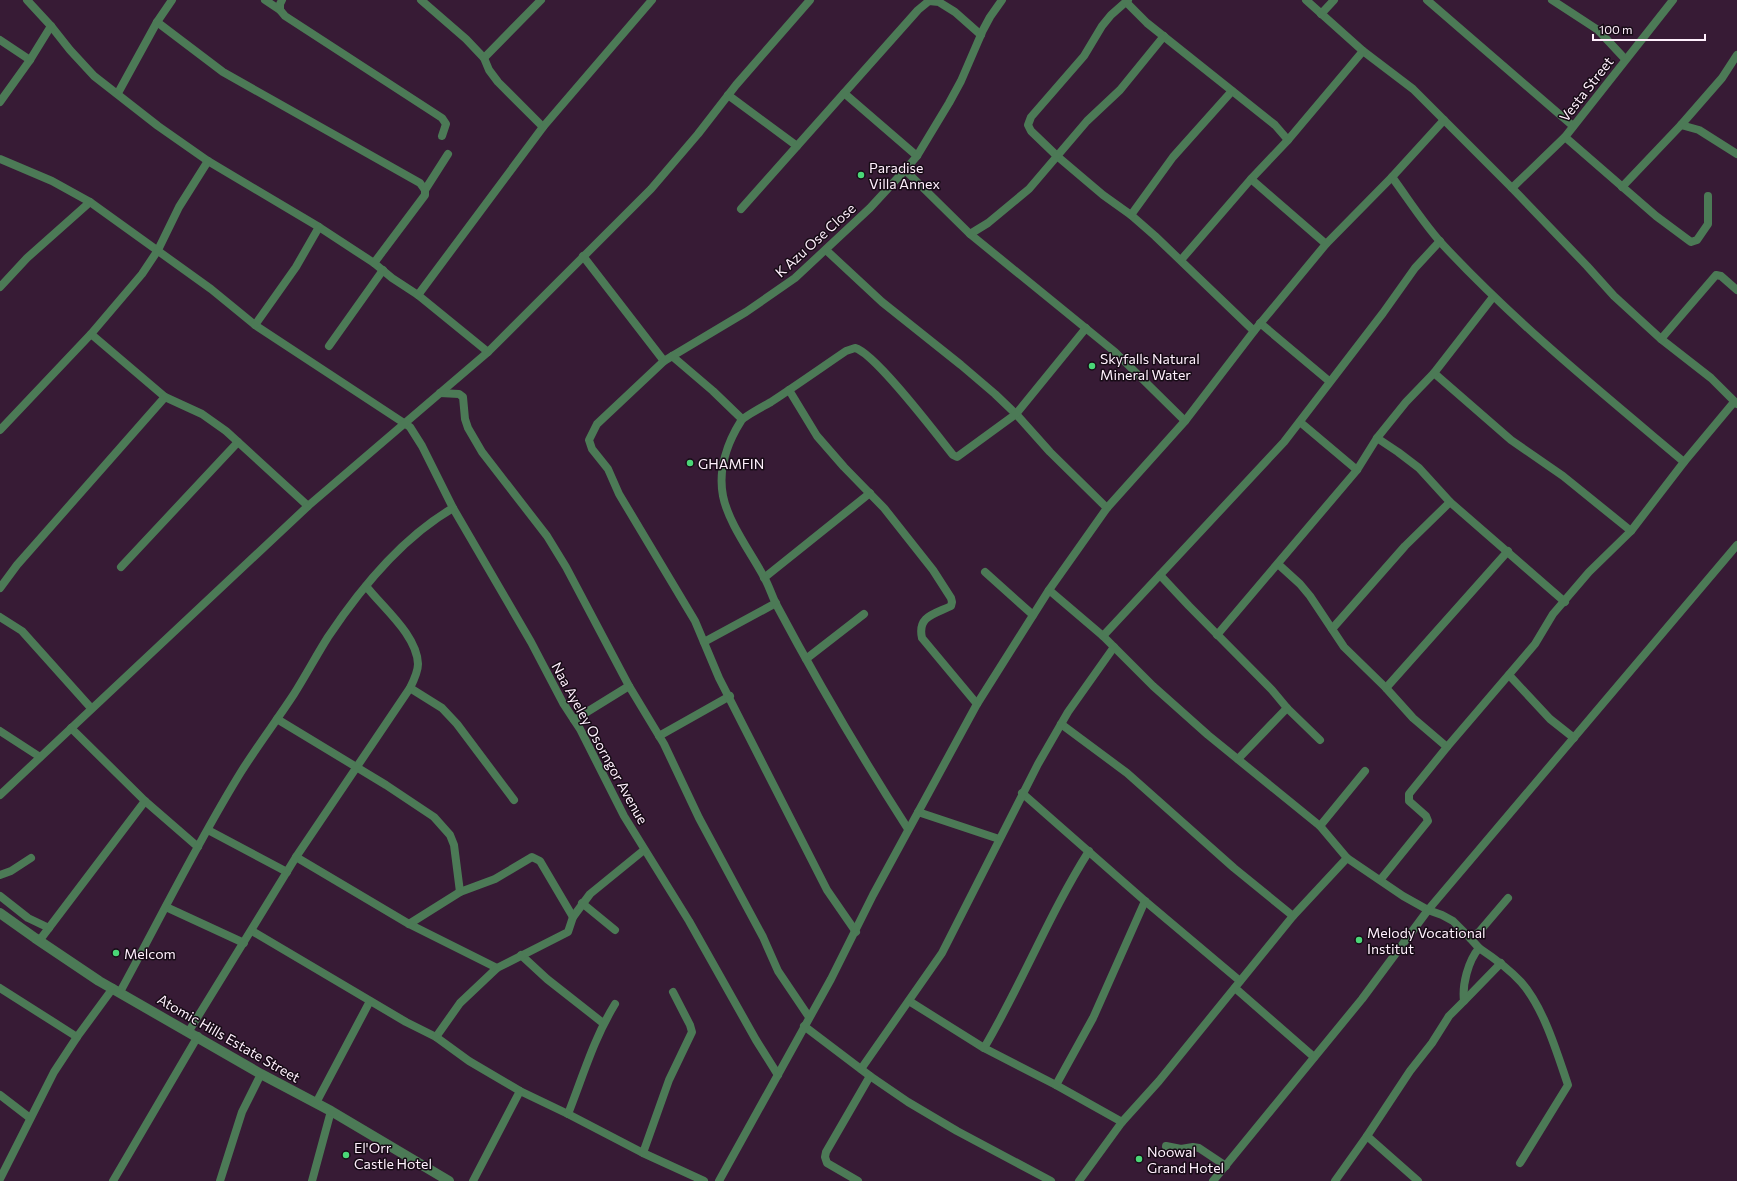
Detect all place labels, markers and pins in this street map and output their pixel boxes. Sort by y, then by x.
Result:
place label: Paradise Villa Annex [869,159,940,192]
marker: Paradise Villa Annex [856,170,866,180]
place label: Skyfalls Natural Mineral Water [1100,350,1200,383]
marker: Skyfalls Natural Mineral Water [1087,361,1097,371]
place label: GHAMFIN [698,455,764,472]
marker: GHAMFIN [685,458,695,468]
place label: Melody Vocational Institut [1367,924,1486,957]
marker: Melody Vocational Institut [1354,935,1364,945]
place label: Melcom [124,945,176,962]
marker: Melcom [111,948,121,958]
place label: El'Orr Castle Hotel [354,1139,432,1172]
place label: Noowal Grand Hotel [1147,1143,1224,1176]
marker: El'Orr Castle Hotel [341,1150,351,1160]
marker: Noowal Grand Hotel [1134,1154,1144,1164]

